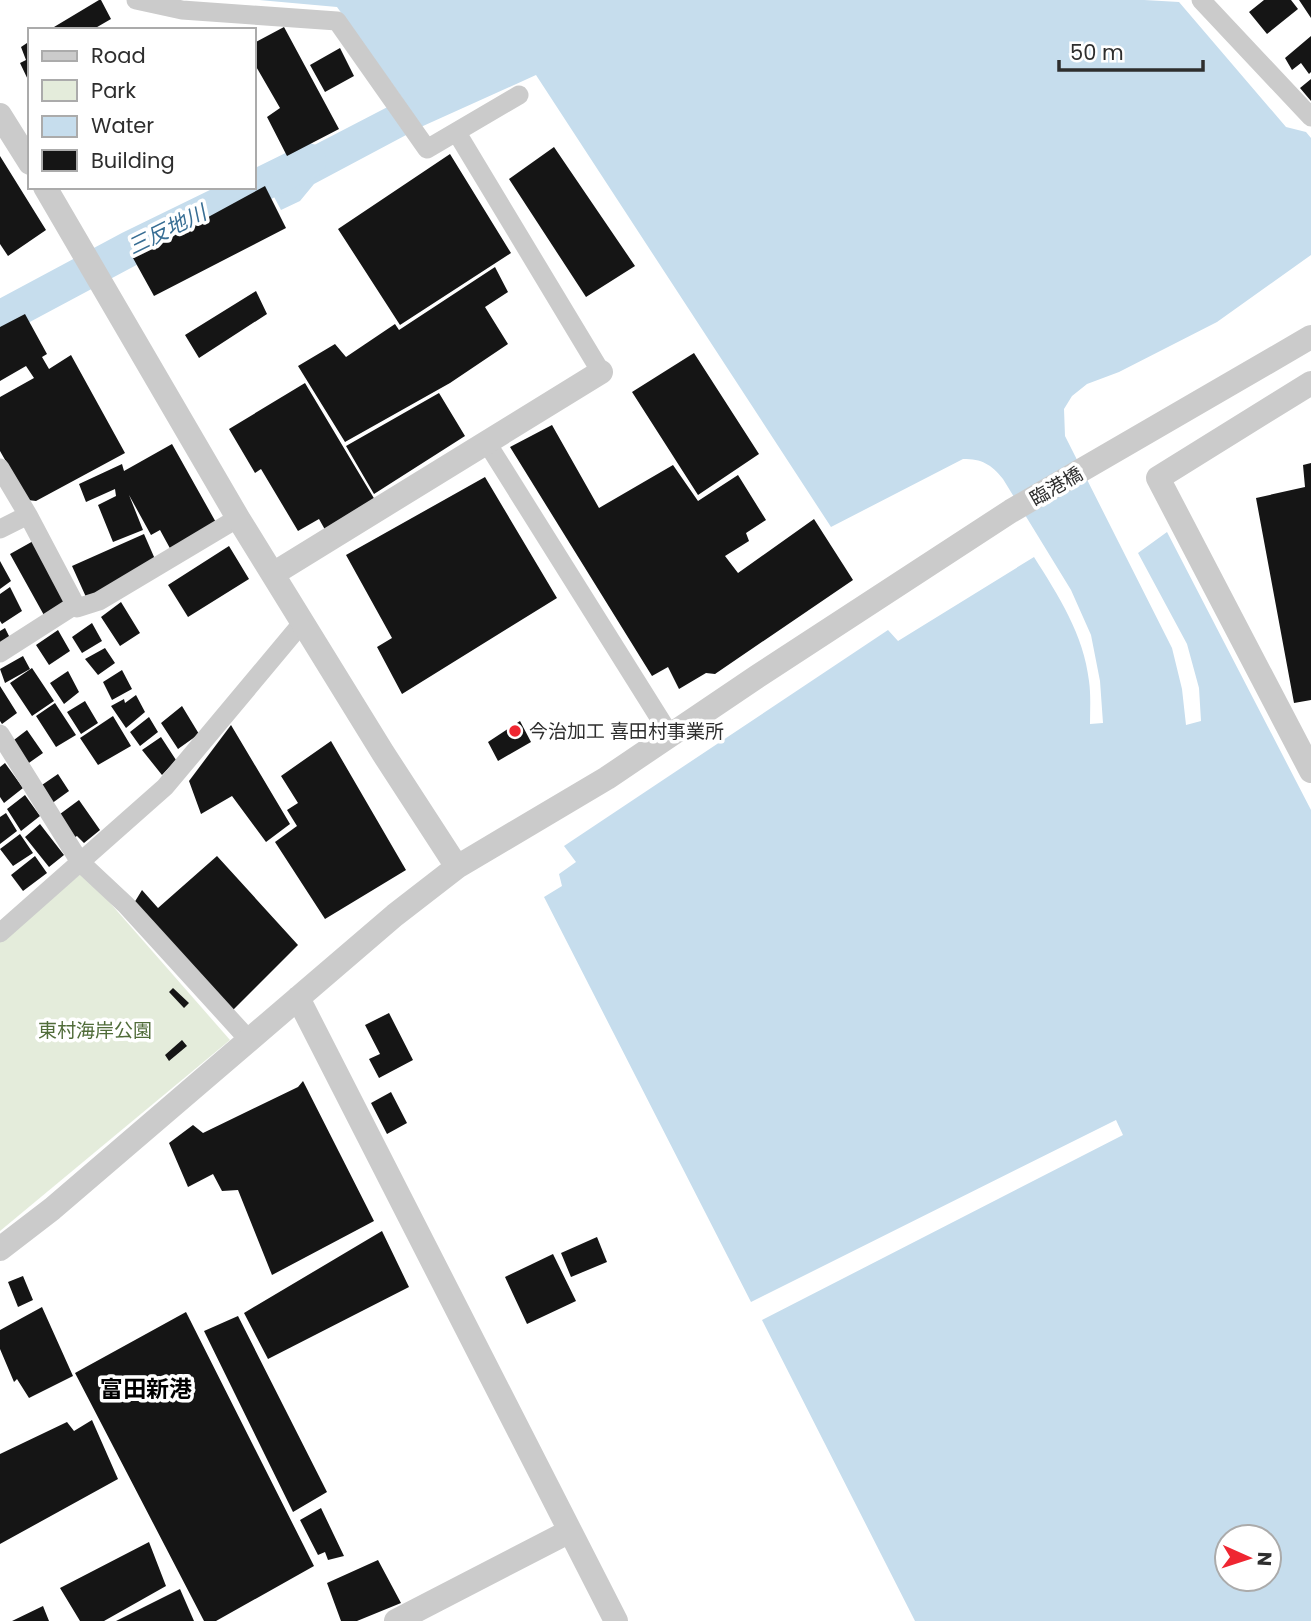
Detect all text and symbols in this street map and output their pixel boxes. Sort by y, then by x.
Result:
legend [28,28,256,189]
scale bar [1059,28,1202,72]
text: 50 m [1070,38,1124,67]
text: Road [91,41,146,70]
text: Park [91,76,136,105]
text: Water [91,111,154,140]
text: Building [91,146,175,175]
water label: 三反地川 [123,197,213,261]
street label: 臨港橋 [1025,460,1088,512]
place label: 今治加工 喜田村事業所 [529,718,724,745]
marker: 今治加工 喜田村事業所 [507,723,523,739]
park label: 東村海岸公園 [38,1017,152,1044]
district label: 富田新港 [100,1373,192,1405]
north arrow [1213,1523,1283,1593]
text: N [1251,1551,1278,1567]

